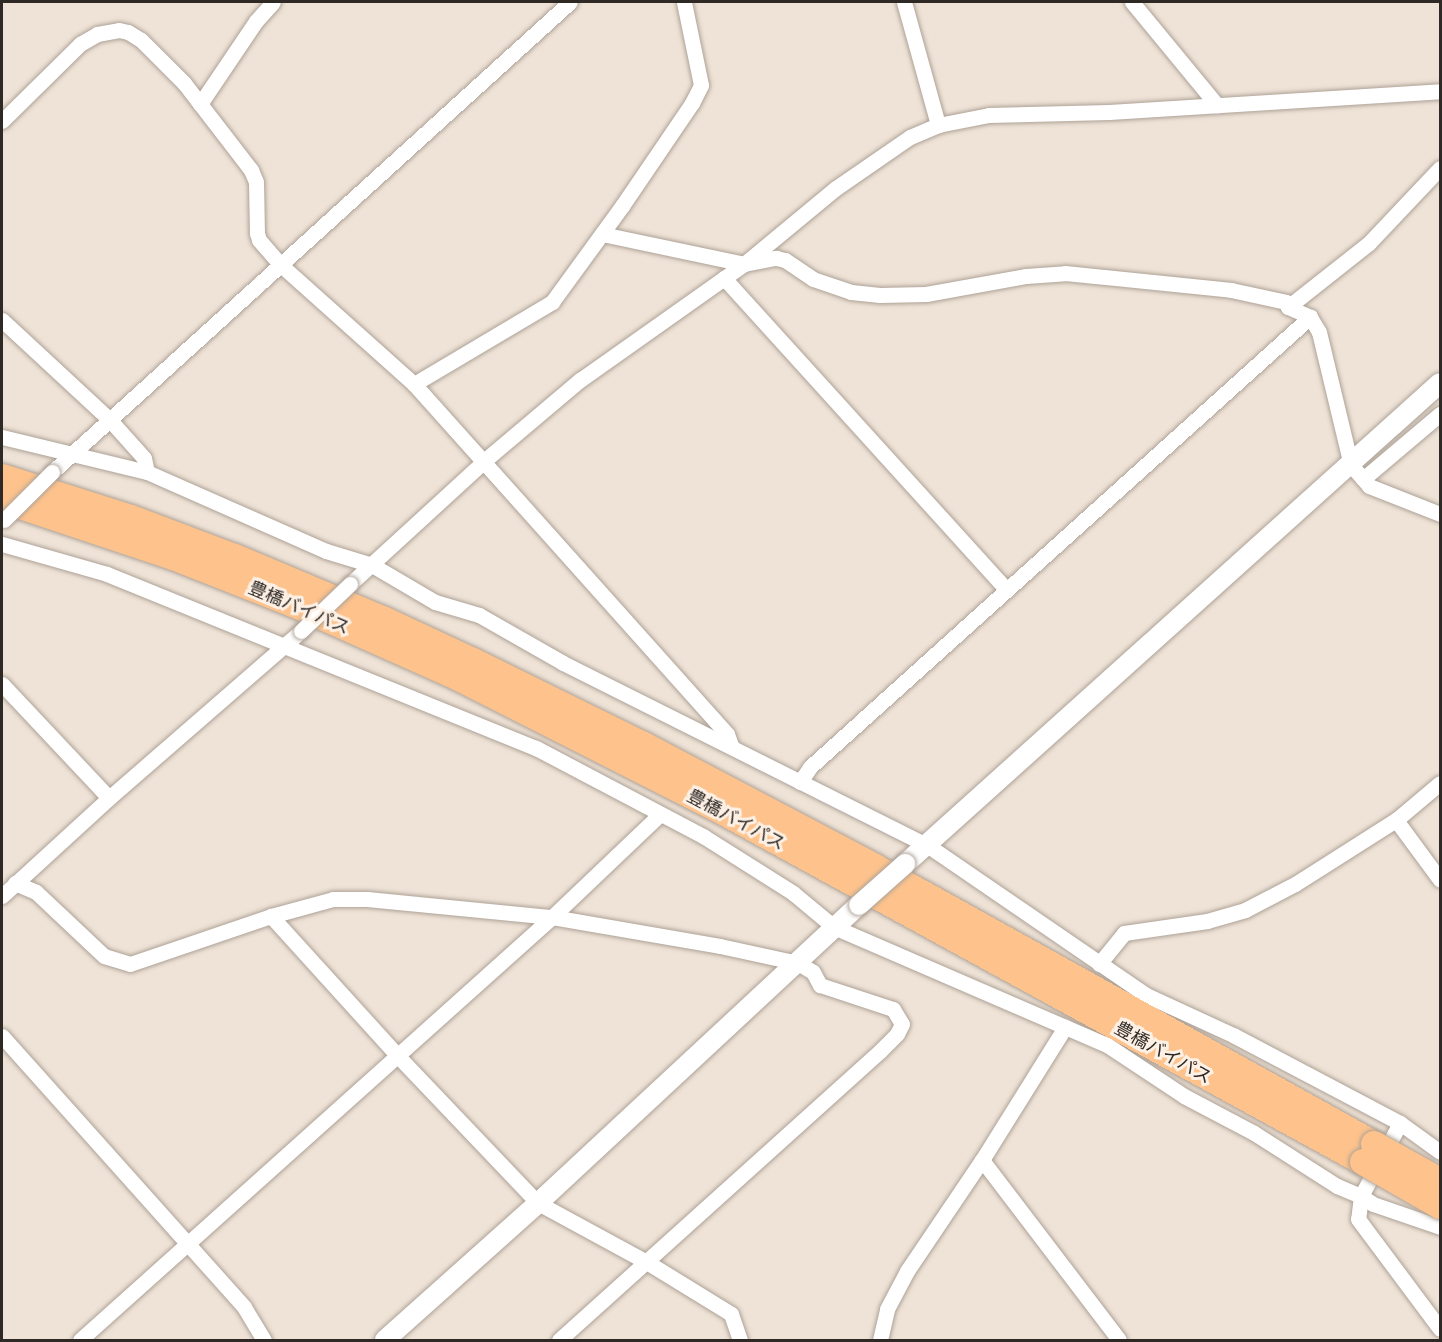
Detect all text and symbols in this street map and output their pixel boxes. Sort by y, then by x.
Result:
street label: 豊橋バイパス [245,577,353,639]
street label: 豊橋バイパス [683,785,789,855]
street label: 豊橋バイパス [1111,1017,1215,1089]

